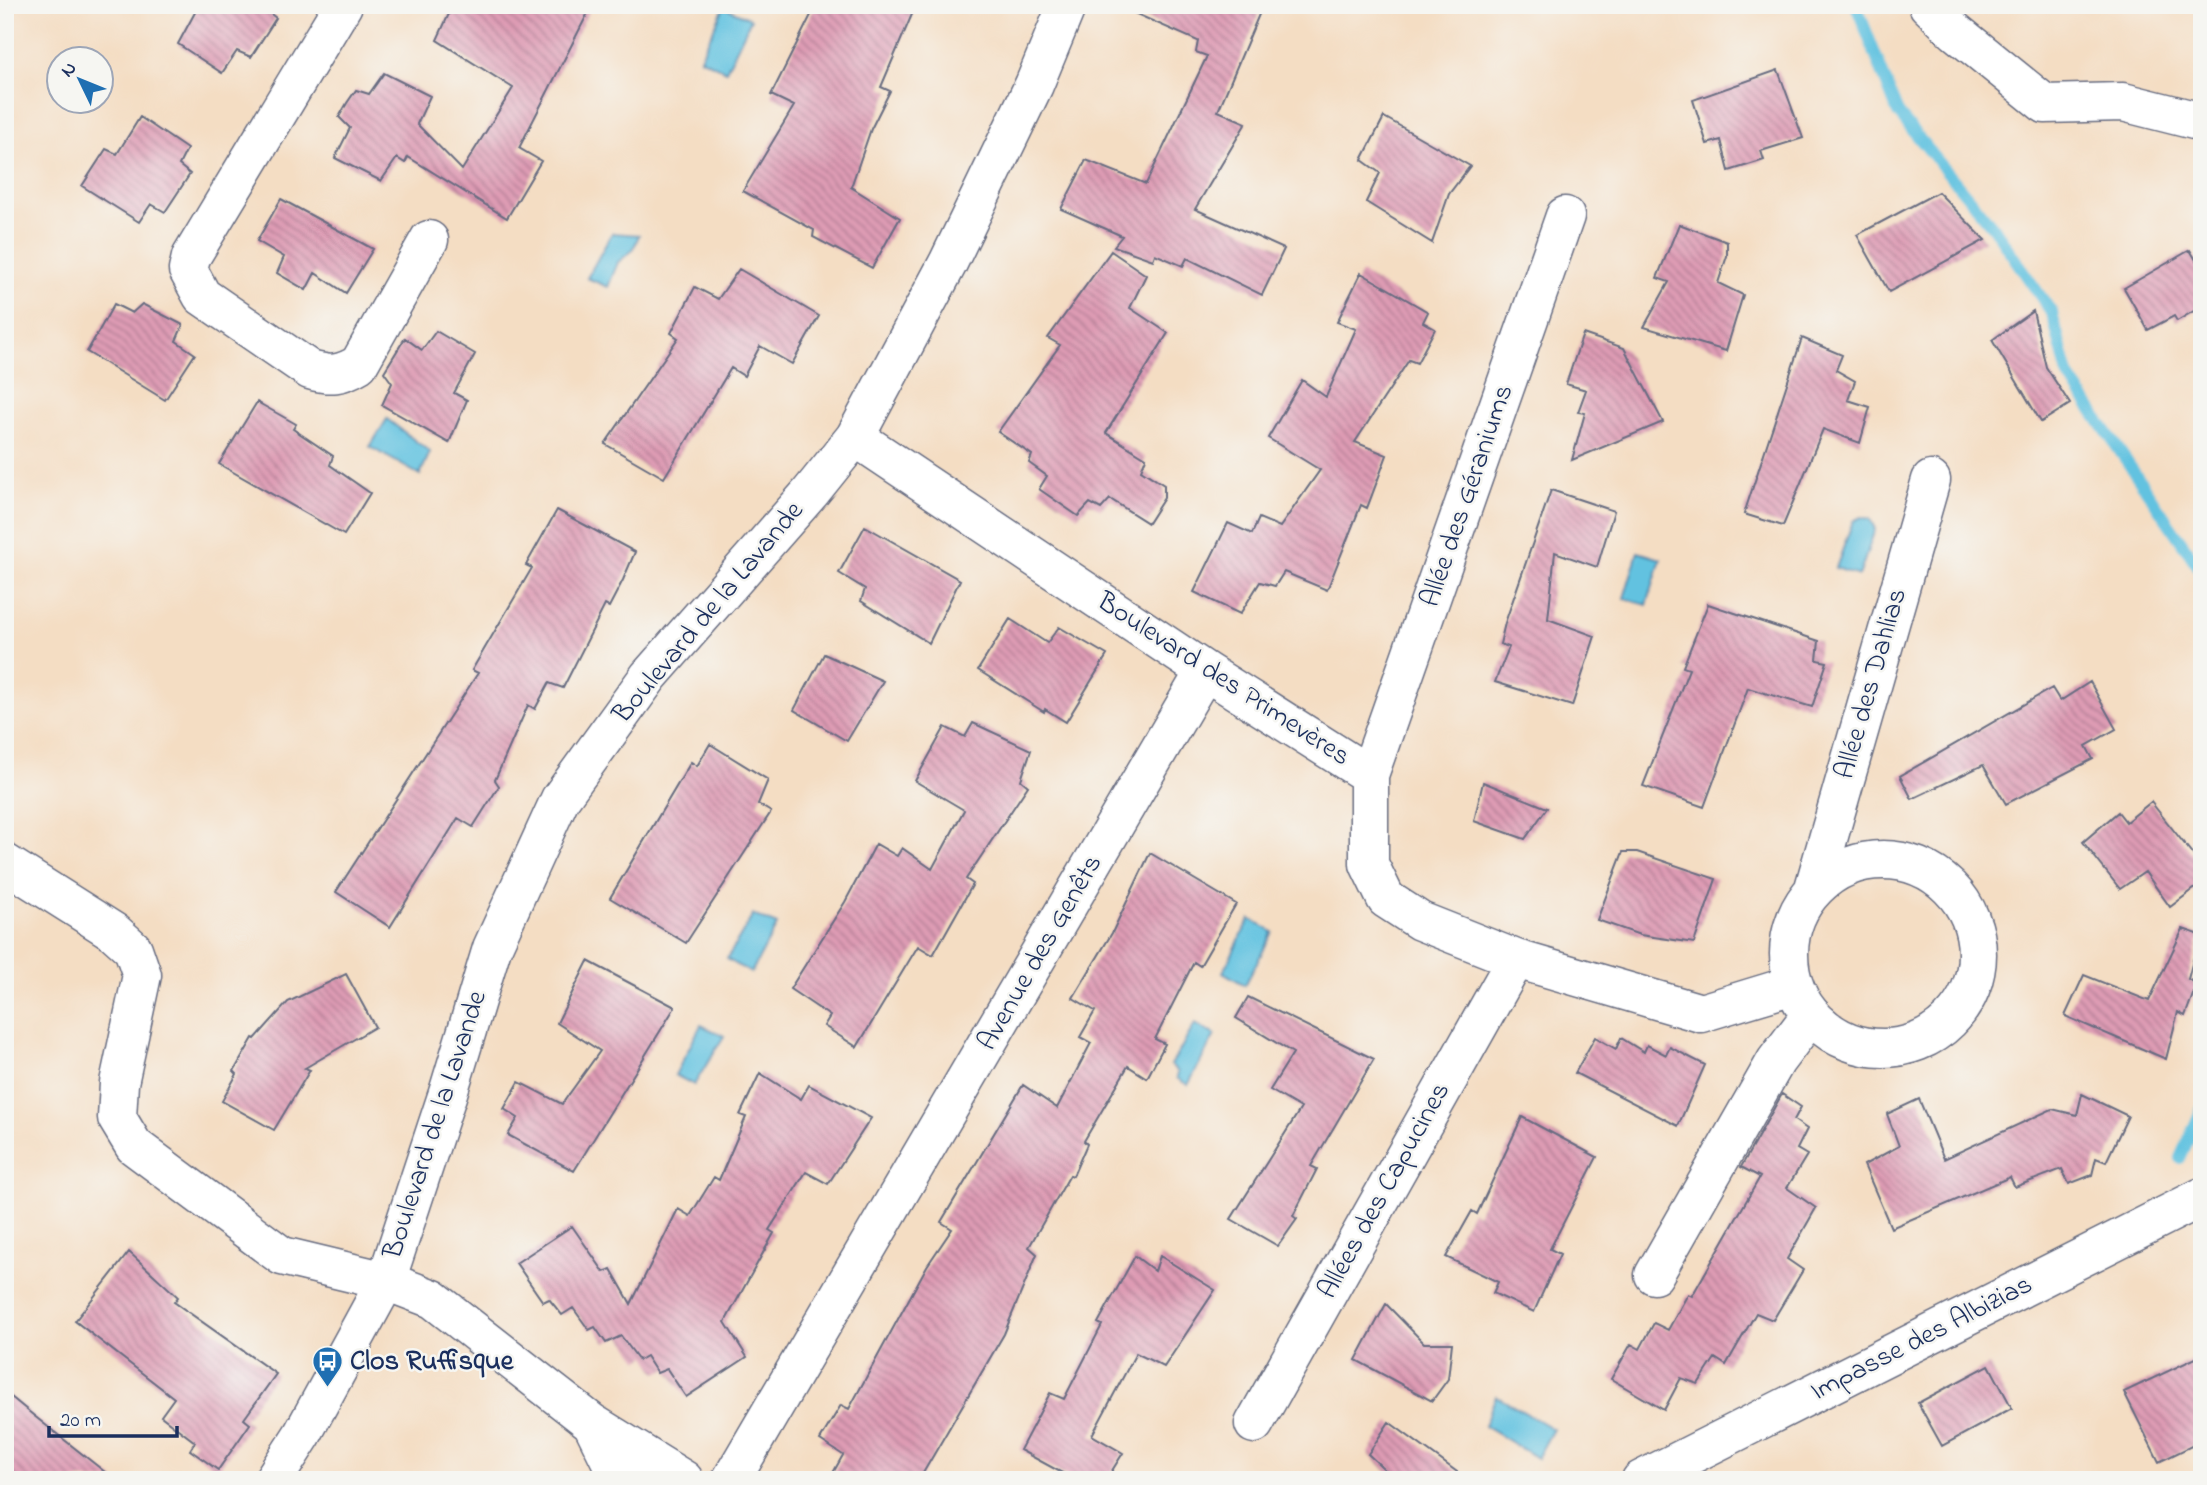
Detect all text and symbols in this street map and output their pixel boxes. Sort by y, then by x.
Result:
north arrow [46,46,116,116]
text: N [55,56,84,84]
street label: Allée des Géraniums [1411,379,1525,613]
street label: Boulevard de la Lavande [603,492,815,734]
street label: Boulevard des Primevères [1087,582,1358,777]
street label: Allée des Dahlias [1825,584,1919,784]
street label: Avenue des Genêts [968,847,1114,1059]
street label: Boulevard de la Lavande [373,985,499,1265]
street label: Allées des Capucines [1308,1075,1462,1307]
street label: Impasse des Albizias [1804,1265,2040,1413]
place label: Clos Ruffisque [350,1342,515,1383]
bus stop icon: Clos Ruffisque [310,1345,344,1389]
scale bar [49,1394,177,1438]
text: 20 m [60,1406,101,1436]

